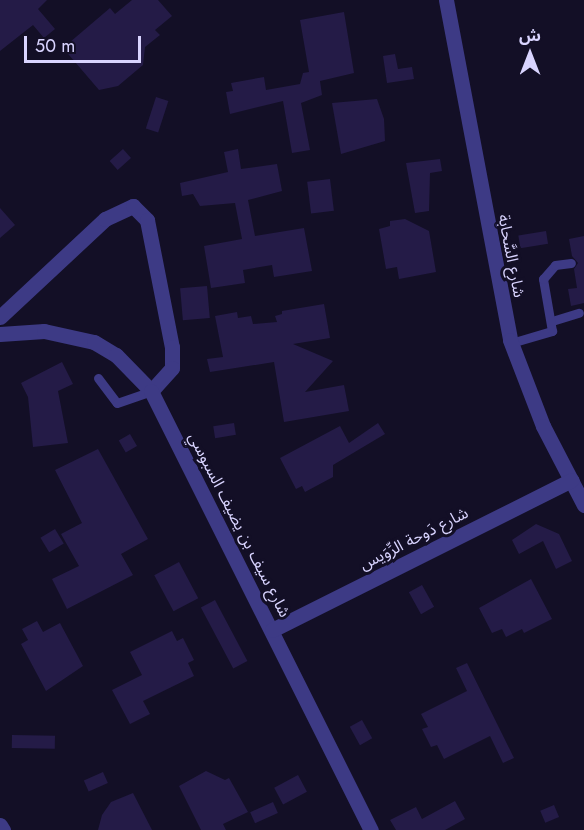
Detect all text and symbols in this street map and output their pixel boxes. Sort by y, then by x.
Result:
scale bar [27,24,144,62]
north arrow [500,24,560,84]
text: ش [519,24,541,47]
text: 50 m [35,33,75,59]
street label: شارع السَّحابة [494,213,528,299]
street label: شارع سيف بن يضيف السبوسي [184,429,294,621]
street label: شارع دَوحة الرِّوَيس [356,503,472,575]

